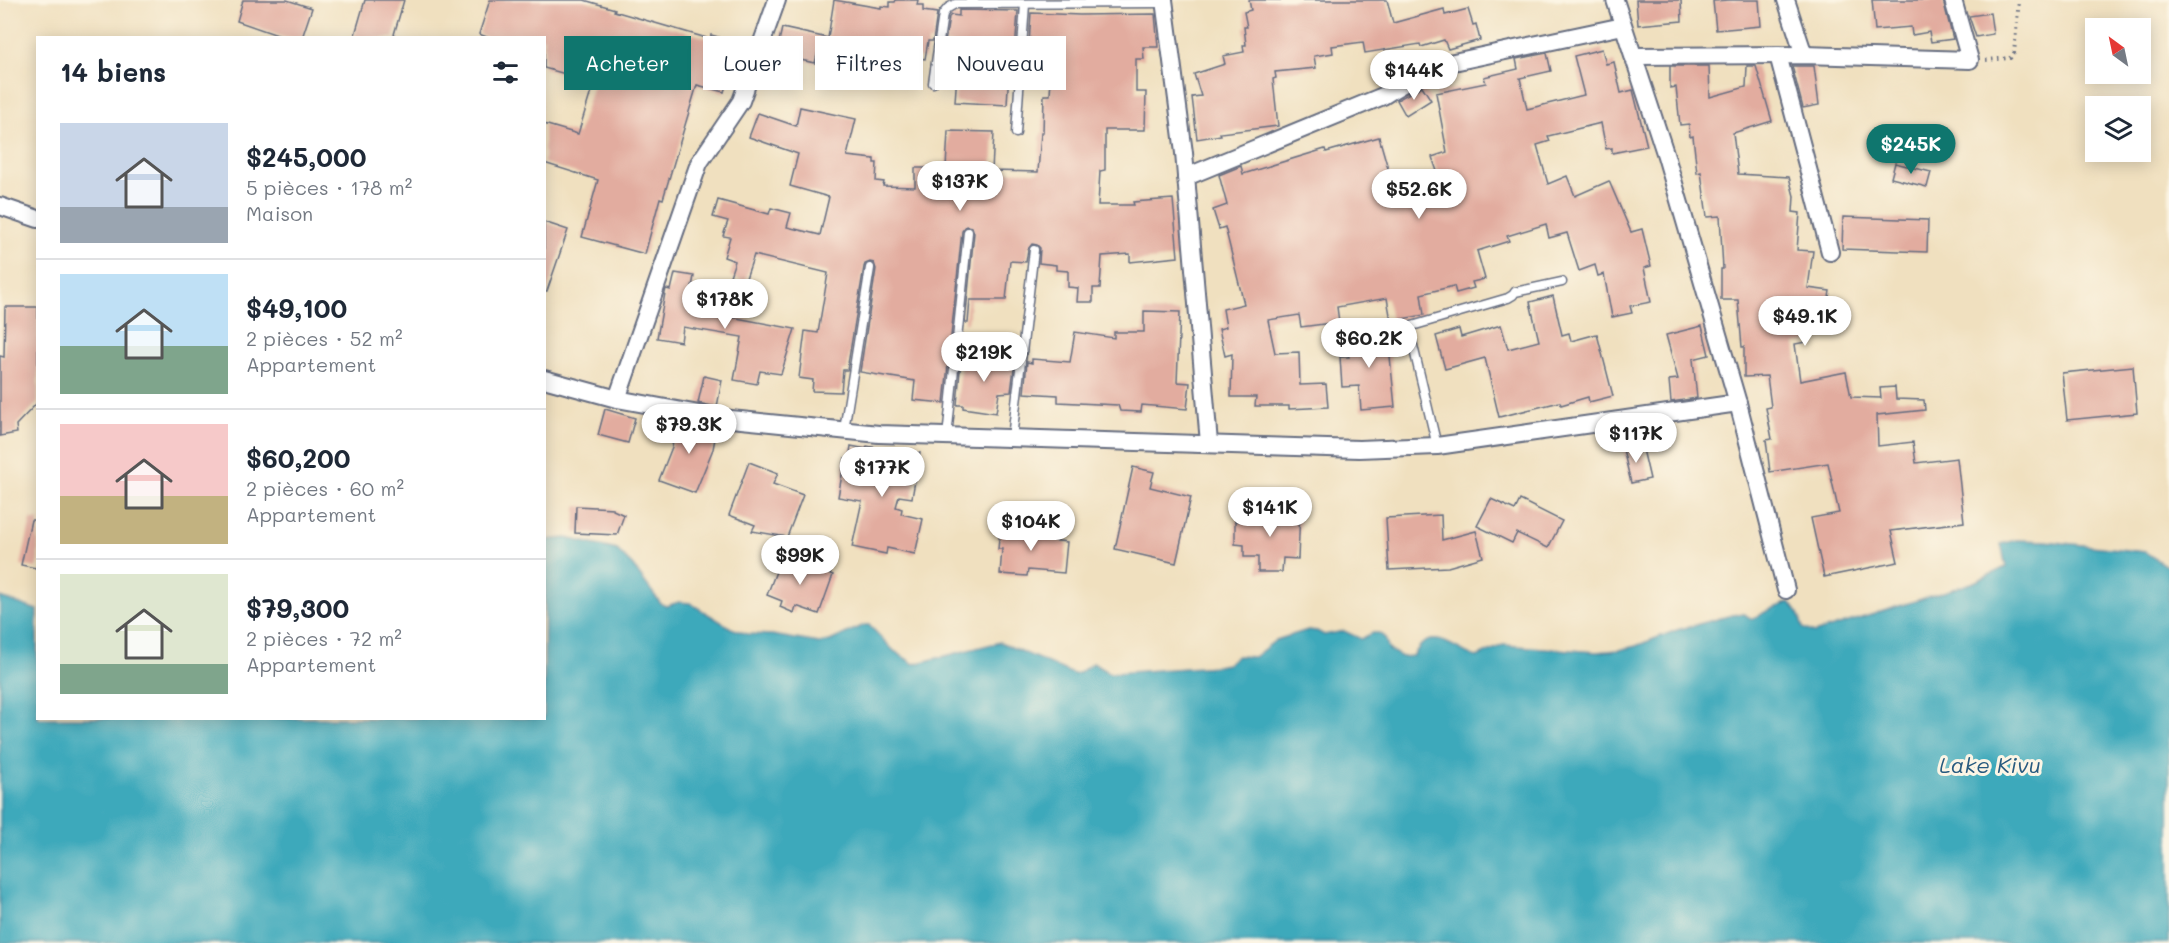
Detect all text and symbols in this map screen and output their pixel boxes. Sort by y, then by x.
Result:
north arrow [2085,18,2151,84]
map controls [2085,18,2151,162]
chip: Acheter [564,36,691,90]
chip: Louer [703,36,803,90]
chip: Filtres [815,36,923,90]
chip: Nouveau [935,36,1066,90]
pin: $144K [1372,50,1456,101]
text: 14 biens [60,55,166,89]
icon: filters [489,56,522,89]
text: $144K [1384,56,1444,82]
button: layers [2085,96,2151,162]
pin: $245K [1869,124,1953,175]
text: $245K [1880,130,1942,156]
text: $245,000 [246,140,366,174]
icon: home [108,147,180,219]
pin: $137K [918,161,1002,212]
text: $137K [931,167,989,193]
pin: $52.6K [1370,169,1468,220]
text: 5 pièces · 178 m² [246,174,412,200]
text: $52.6K [1386,175,1452,201]
text: Maison [246,200,313,226]
pin: $178K [683,279,767,330]
text: $178K [696,285,754,311]
text: $49,100 [246,291,347,325]
pin: $49.1K [1756,296,1854,347]
icon: home [108,298,180,370]
text: $49.1K [1772,302,1838,328]
pin: $60.2K [1320,318,1418,369]
text: $60.2K [1335,324,1403,350]
text: 2 pièces · 52 m² [246,325,402,351]
pin: $219K [942,332,1026,383]
text: $219K [955,338,1013,364]
text: Appartement [246,351,376,377]
pin: $79.3K [640,404,738,455]
text: $79.3K [656,410,722,436]
pin: $117K [1594,413,1678,464]
text: $117K [1609,419,1663,445]
text: $60,200 [246,441,350,475]
pin: $177K [840,447,924,498]
icon: home [108,448,180,520]
text: $177K [854,453,910,479]
text: 2 pièces · 60 m² [246,475,404,501]
pin: $141K [1228,487,1312,538]
text: $141K [1242,493,1298,519]
text: Appartement [246,501,376,527]
pin: $104K [989,501,1073,552]
text: $104K [1001,507,1061,533]
pin: $99K [764,535,836,586]
text: $99K [775,541,825,567]
text: $79,300 [246,591,349,625]
icon: home [108,598,180,670]
text: 2 pièces · 72 m² [246,625,402,651]
text: Appartement [246,651,376,677]
water label: Lake Kivu [1939,750,2041,779]

